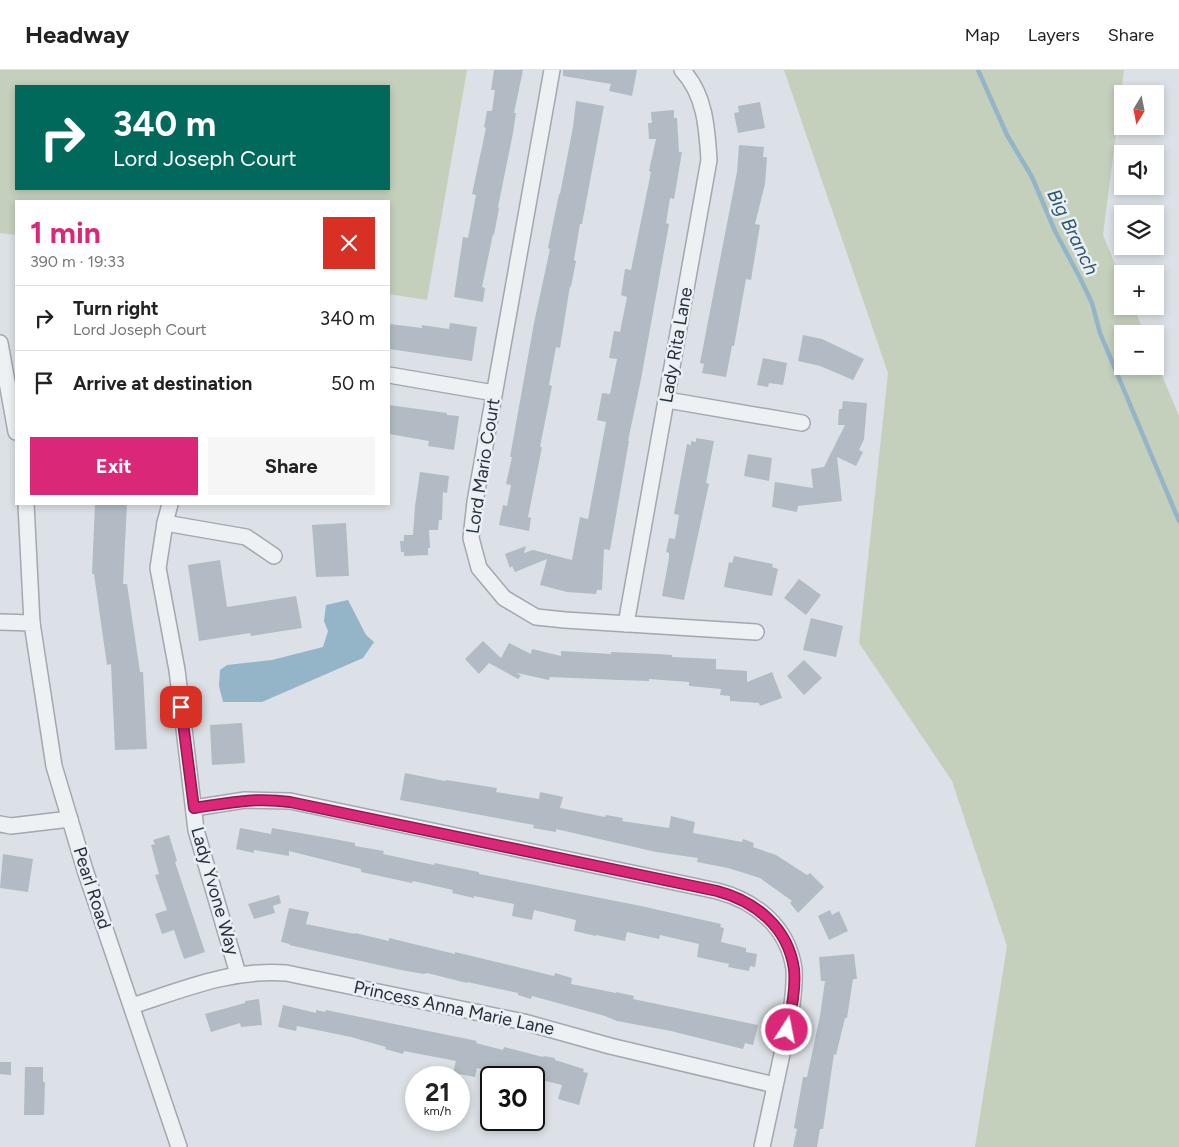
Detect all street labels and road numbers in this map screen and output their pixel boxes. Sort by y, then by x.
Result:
street label: Lady Rita Lane [655,285,697,405]
street label: Lord Mario Court [461,397,505,535]
street label: Lady Yvone Way [186,824,244,958]
street label: Pearl Road [68,844,116,932]
street label: Princess Anna Marie Lane [352,976,557,1040]

